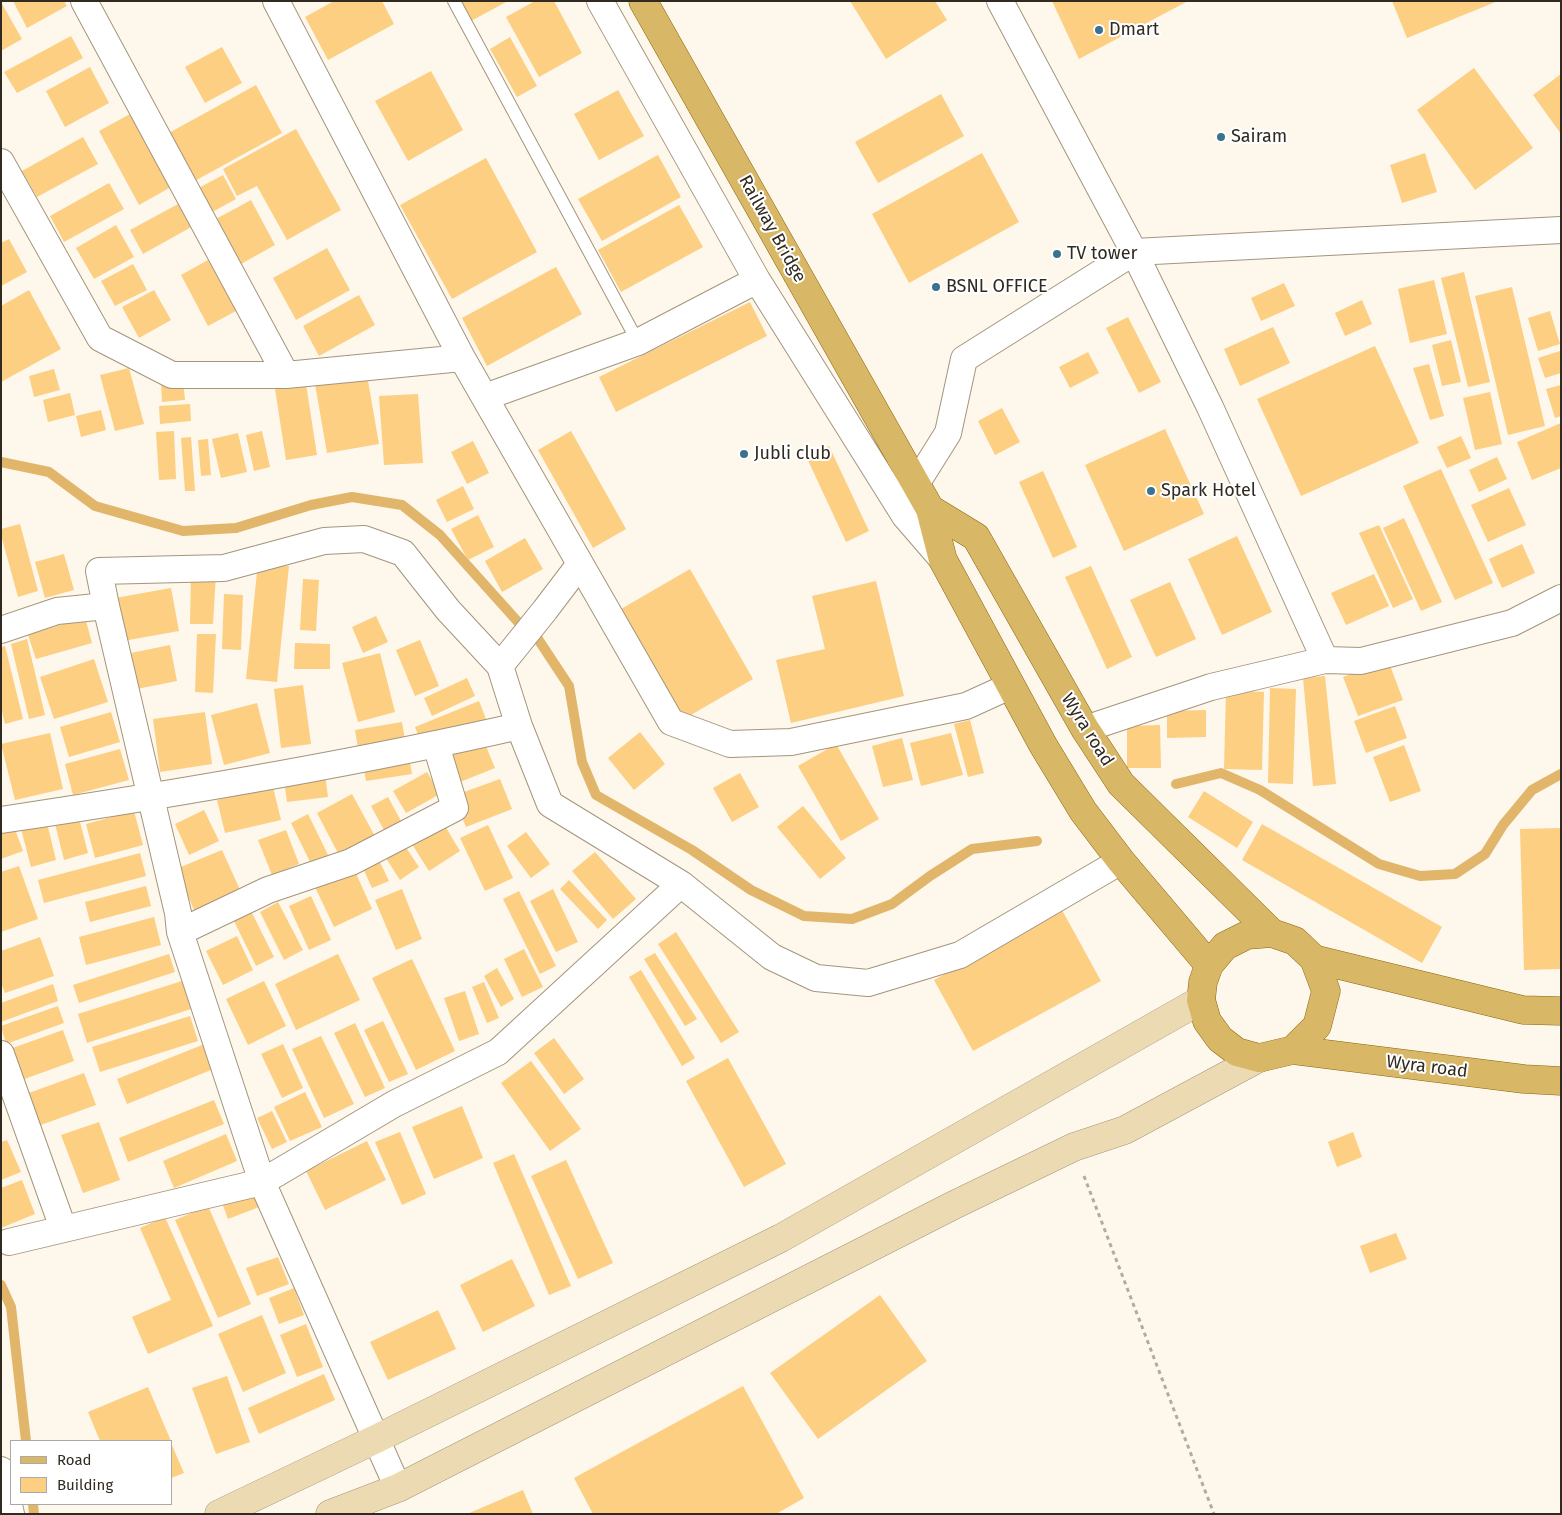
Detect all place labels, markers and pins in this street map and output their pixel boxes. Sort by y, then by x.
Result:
place label: Dmart [1109,19,1159,41]
marker: Dmart [1093,24,1105,36]
place label: Sairam [1231,126,1287,148]
marker: Sairam [1215,131,1227,143]
place label: TV tower [1067,243,1137,265]
marker: TV tower [1051,248,1063,260]
place label: BSNL OFFICE [946,276,1048,298]
marker: BSNL OFFICE [930,281,942,293]
place label: Jubli club [754,443,831,465]
marker: Jubli club [738,448,750,460]
place label: Spark Hotel [1161,480,1256,502]
marker: Spark Hotel [1145,485,1157,497]

